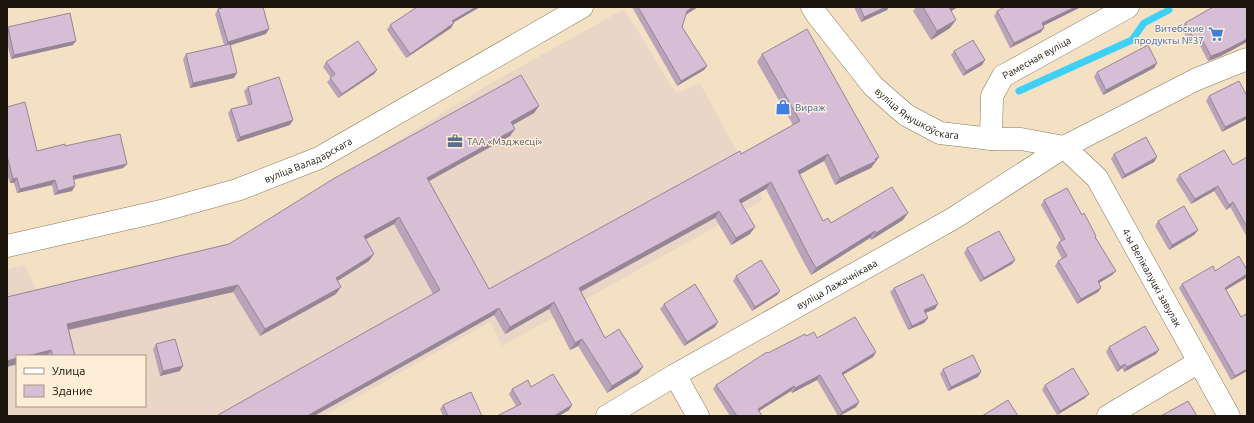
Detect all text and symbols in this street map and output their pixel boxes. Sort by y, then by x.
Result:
place label: Витебские продукты №37 [1134,23,1204,46]
supermarket icon: Витебские продукты №37 [1207,25,1225,43]
street label: Рамесная вуліца [1000,35,1073,81]
street label: вуліца Янушкоўскага [873,85,959,141]
shop icon: Вираж [774,98,792,116]
place label: Вираж [795,102,826,113]
office icon: ТАА «Мэджесці» [446,132,464,150]
street label: вуліца Валадарскага [263,135,354,185]
place label: ТАА «Мэджесці» [467,136,543,147]
street label: 4-ы Велікалуцкі завулак [1120,226,1184,329]
street label: вуліца Лажачнікава [795,257,879,311]
legend [16,355,146,407]
text: Улица [52,364,85,377]
text: Здание [52,384,93,397]

